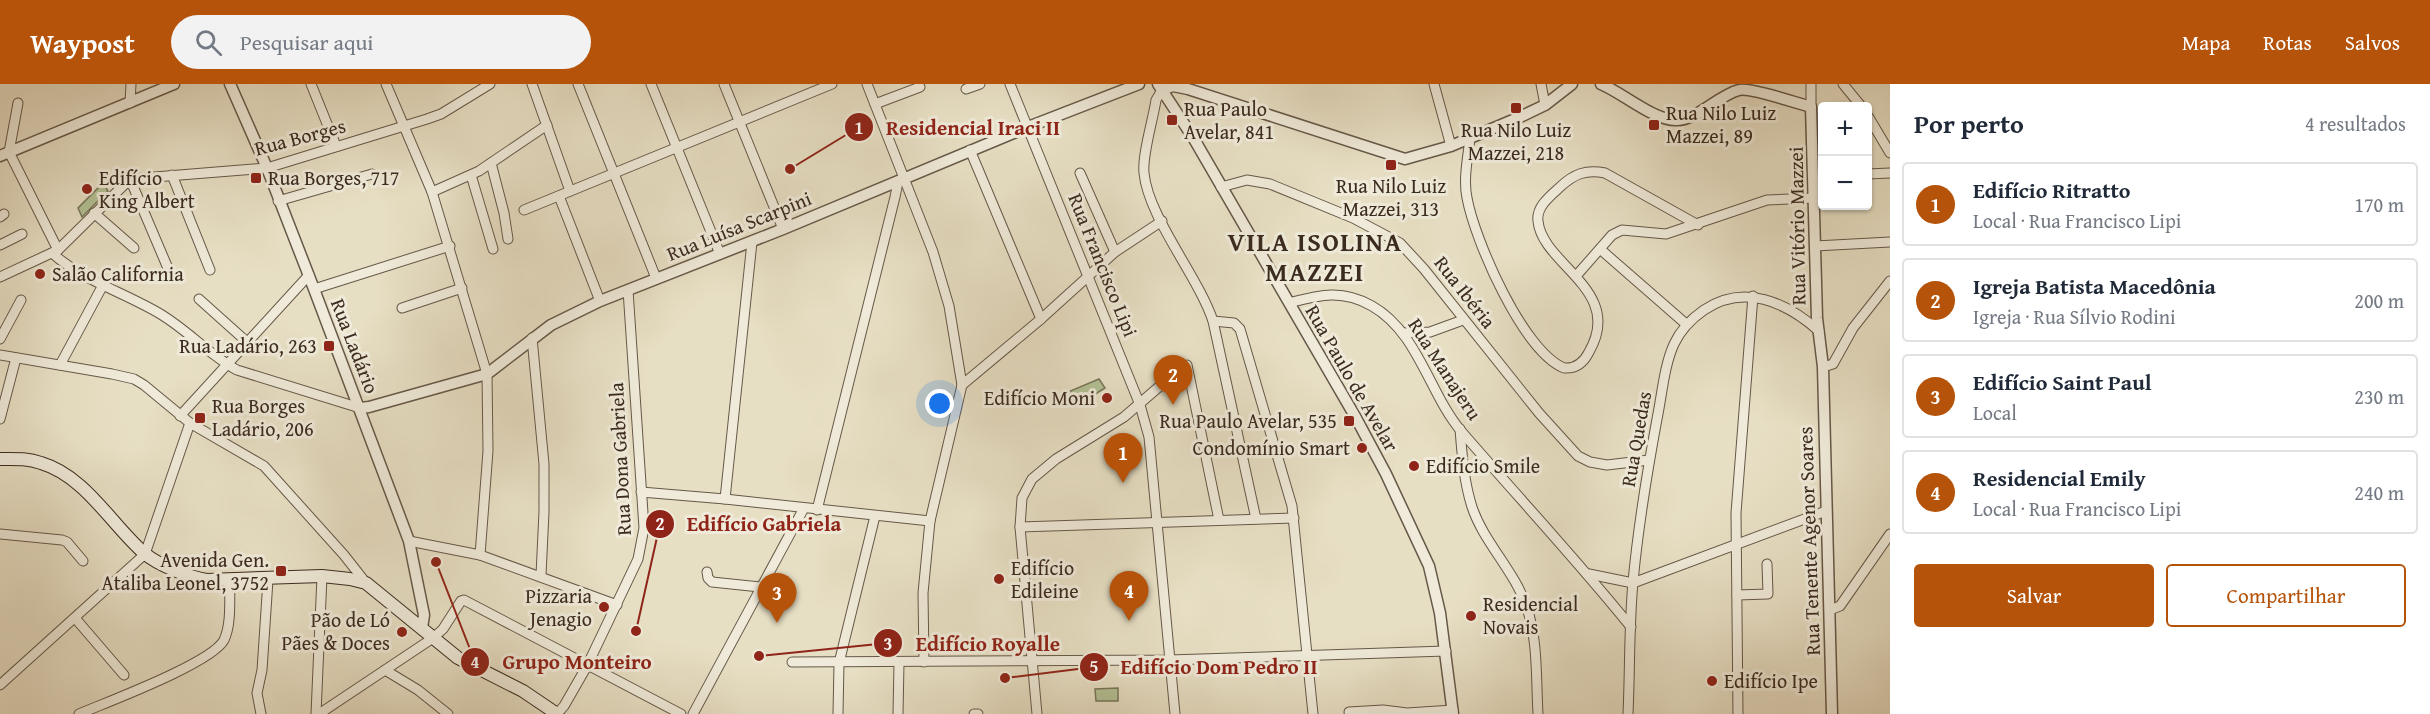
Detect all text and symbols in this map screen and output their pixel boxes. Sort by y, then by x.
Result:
search box [171,15,591,69]
text: Waypost [30,22,135,63]
icon: search [192,26,225,59]
text: Pesquisar aqui [240,26,374,58]
text: Mapa [2182,27,2230,58]
text: Rotas [2263,27,2312,58]
text: Salvos [2345,27,2400,58]
place label: Rua Paulo Avelar, 841 [1184,94,1274,146]
place label: Rua Nilo Luiz Mazzei, 89 [1666,98,1776,150]
marker: Rua Nilo Luiz Mazzei, 218 [1509,101,1523,115]
map controls [1818,102,1872,210]
button: + [1818,102,1872,156]
text: Por perto [1914,104,2024,143]
callout: Residencial Iraci II [844,108,1072,147]
text: 4 resultados [2305,109,2406,138]
street label: Rua Borges [251,110,349,163]
text: Residencial Iraci II [886,112,1060,143]
marker: Rua Paulo Avelar, 841 [1165,113,1179,127]
text: 1 [854,114,864,141]
place label: Rua Nilo Luiz Mazzei, 218 [1461,115,1571,167]
marker: Rua Nilo Luiz Mazzei, 89 [1647,118,1661,132]
street label: Rua Vitório Mazzei [1781,146,1812,306]
button: − [1818,156,1872,210]
marker: Rua Nilo Luiz Mazzei, 313 [1384,158,1398,172]
place label: Edifício King Albert [99,163,195,215]
place label: Rua Borges, 717 [268,163,399,192]
marker: Rua Borges, 717 [249,171,263,185]
place label: Rua Nilo Luiz Mazzei, 313 [1336,171,1446,223]
text: Edifício Ritratto [1973,174,2131,206]
marker: Edifício King Albert [80,182,94,196]
street label: Rua Luísa Scarpini [662,183,816,268]
street label: Rua Francisco Lipi [1061,189,1146,341]
text: 1 [1930,190,1941,219]
text: 170 m [2354,190,2404,219]
text: Local · Rua Francisco Lipi [1973,206,2181,235]
district label: VILA ISOLINA MAZZEI [1227,222,1403,291]
street label: Rua Ibéria [1428,249,1503,335]
place label: Salão California [52,259,184,288]
marker: Salão California [33,267,47,281]
text: Igreja Batista Macedônia [1973,270,2216,302]
text: 2 [1930,286,1941,315]
text: 200 m [2354,286,2404,315]
street label: Rua Ladário [324,294,387,398]
street label: Rua Paulo de Avelar [1299,299,1406,457]
text: Igreja · Rua Sílvio Rodini [1973,302,2176,331]
street label: Rua Manajeru [1402,312,1489,426]
place label: Rua Ladário, 263 [179,331,317,360]
marker: Rua Ladário, 263 [322,339,336,353]
pin: 2 [1154,356,1192,405]
text: Edifício Saint Paul [1973,366,2152,398]
street label: Rua Dona Gabriela [601,381,638,536]
text: 3 [1930,382,1941,411]
text: 230 m [2354,382,2404,411]
place label: Edifício Moni [984,383,1095,412]
your location [925,389,954,418]
street label: Rua Quedas [1613,389,1658,489]
place label: Rua Borges Ladário, 206 [212,391,314,443]
marker: Edifício Moni [1100,391,1114,405]
text: Local [1973,398,2017,427]
place label: Rua Paulo Avelar, 535 [1160,406,1337,435]
marker: Rua Borges Ladário, 206 [193,411,207,425]
marker: Rua Paulo Avelar, 535 [1342,414,1356,428]
street label: Rua Tenente Agenor Soares [1790,426,1827,656]
place label: Condomínio Smart [1193,433,1350,462]
pin: 1 [1104,434,1142,483]
marker: Condomínio Smart [1355,441,1369,455]
place label: Edifício Smile [1426,451,1540,480]
marker: Edifício Smile [1407,459,1421,473]
text: Residencial Emily [1973,462,2146,494]
text: 4 [1930,478,1941,507]
text: 240 m [2354,478,2404,507]
text: Local · Rua Francisco Lipi [1973,494,2181,523]
callout: Edifício Gabriela [645,504,853,543]
text: Edifício Gabriela [687,508,841,539]
text: 2 [655,510,665,537]
place label: Avenida Gen. Ataliba Leonel, 3752 [102,545,269,597]
place label: Edifício Edileine [1011,553,1079,605]
marker: Avenida Gen. Ataliba Leonel, 3752 [274,564,288,578]
button: Salvar [1914,564,2154,627]
button: Compartilhar [2166,564,2406,627]
marker: Edifício Edileine [992,572,1006,586]
pin: 4 [1110,572,1148,621]
pin: 3 [758,574,796,623]
place label: Pizzaria Jenagio [525,581,593,633]
place label: Residencial Novais [1483,589,1579,641]
marker: Pizzaria Jenagio [597,600,611,614]
place label: Pão de Ló Pães & Doces [282,605,390,657]
marker: Residencial Novais [1464,609,1478,623]
callout: Edifício Royalle [873,624,1072,663]
marker: Pão de Ló Pães & Doces [395,625,409,639]
text: Edifício Royalle [916,628,1060,659]
text: 3 [883,630,893,657]
callout: Grupo Monteiro [460,642,663,681]
text: Grupo Monteiro [502,646,652,677]
callout: Edifício Dom Pedro II [1079,647,1330,686]
text: 4 [470,648,480,675]
text: Edifício Dom Pedro II [1121,651,1317,682]
text: 5 [1089,653,1099,680]
place label: Edifício Ipe [1724,666,1818,695]
marker: Edifício Ipe [1705,674,1719,688]

